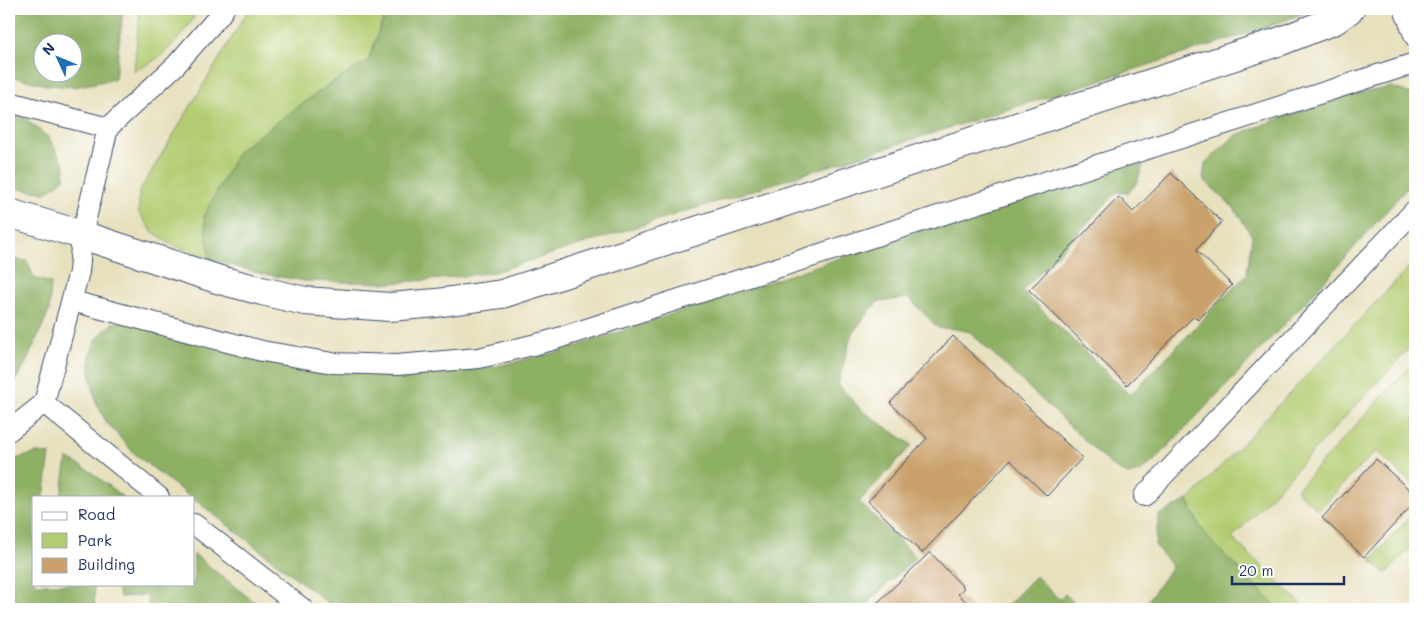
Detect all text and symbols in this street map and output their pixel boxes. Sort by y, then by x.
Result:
north arrow [32,32,82,82]
text: N [38,38,59,59]
legend [32,496,195,586]
text: Road [78,504,115,524]
text: Park [78,530,112,550]
scale bar [1232,553,1344,585]
text: Building [78,554,135,574]
text: 20 m [1239,560,1273,580]

